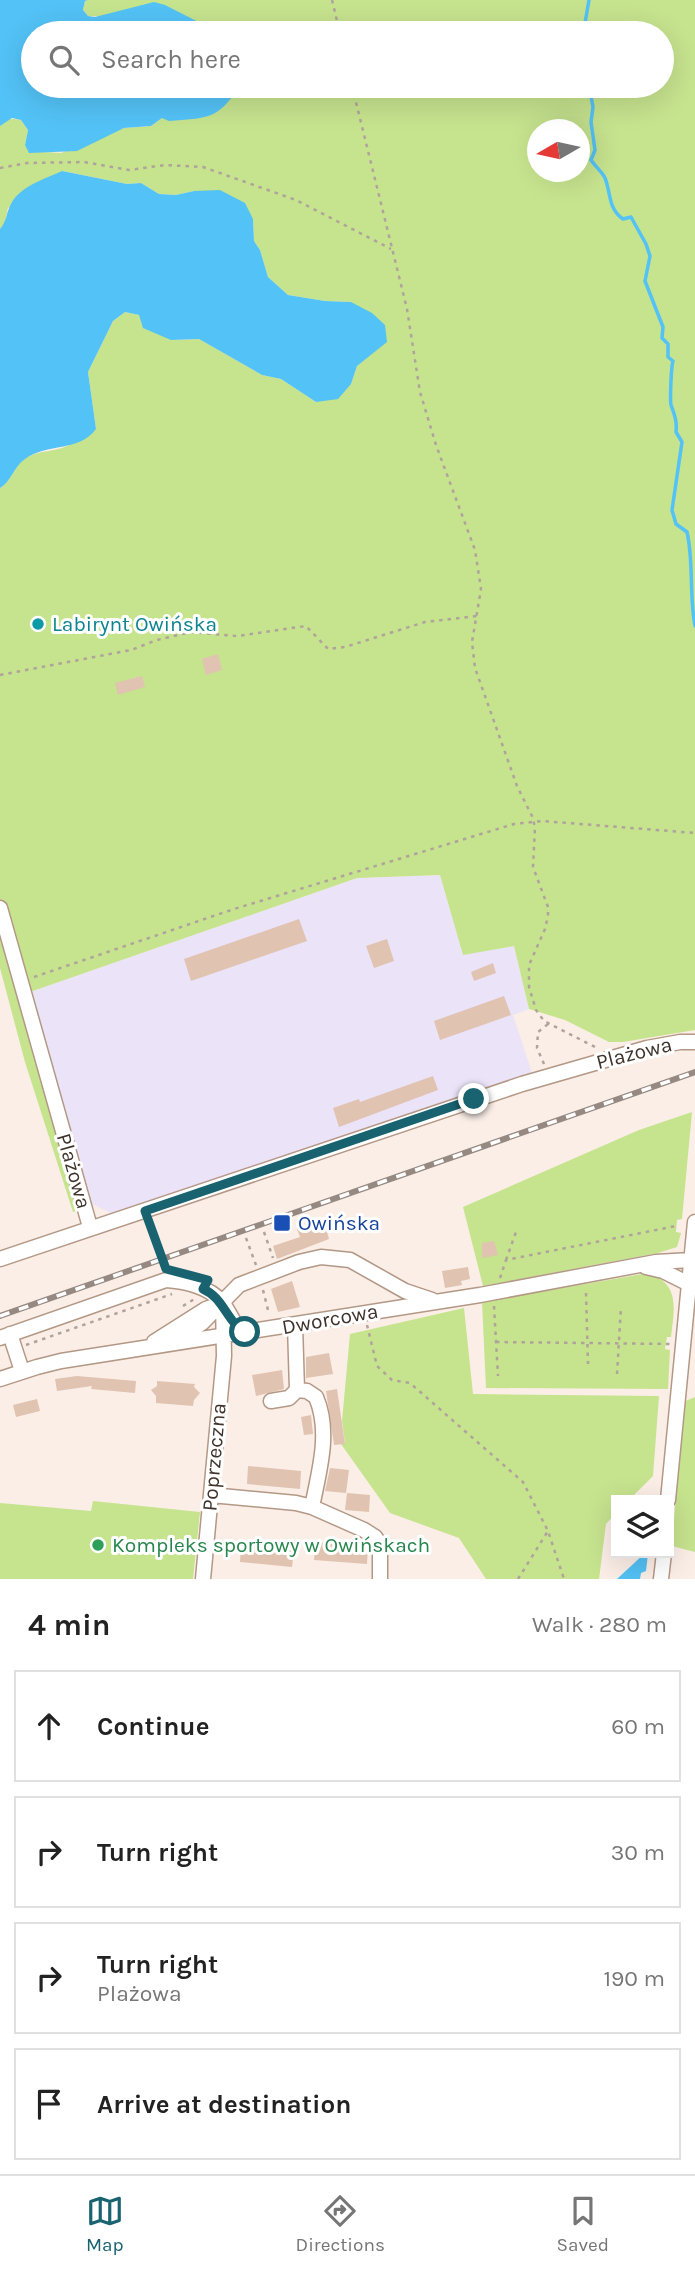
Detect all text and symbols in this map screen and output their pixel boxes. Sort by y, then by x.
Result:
search box [21,21,674,98]
icon: search [45,41,83,79]
text: Search here [101,44,241,75]
north arrow [527,119,590,182]
place label: Labirynt Owińska [52,612,217,636]
marker: Labirynt Owińska [30,616,46,632]
street label: Plażowa [594,1032,674,1074]
route end [458,1083,489,1114]
street label: Plażowa [52,1131,96,1211]
place label: Owińska [298,1211,380,1235]
marker: Owińska [272,1213,292,1233]
street label: Dworcowa [280,1299,380,1339]
route start [229,1316,260,1347]
street label: Poprzeczna [197,1402,231,1512]
map controls [611,1495,674,1558]
button: layers [611,1495,674,1558]
place label: Kompleks sportowy w Owińskach [112,1533,430,1557]
marker: Kompleks sportowy w Owińskach [90,1537,106,1553]
text: 4 min [28,1607,110,1643]
text: Walk · 280 m [532,1611,667,1638]
icon: ahead [30,1707,68,1745]
text: Continue [97,1711,209,1742]
text: 60 m [611,1713,665,1740]
icon: right [30,1833,68,1871]
text: Turn right [97,1837,218,1868]
text: 30 m [611,1839,665,1866]
text: Turn right [97,1949,218,1980]
icon: right [30,1959,68,1997]
text: 190 m [603,1965,665,1992]
text: Plażowa [97,1980,182,2007]
icon: arrive [30,2085,68,2123]
text: Arrive at destination [97,2089,351,2120]
tab: Map [86,2192,124,2256]
tab: Directions [296,2192,385,2256]
tab: Saved [557,2192,609,2256]

